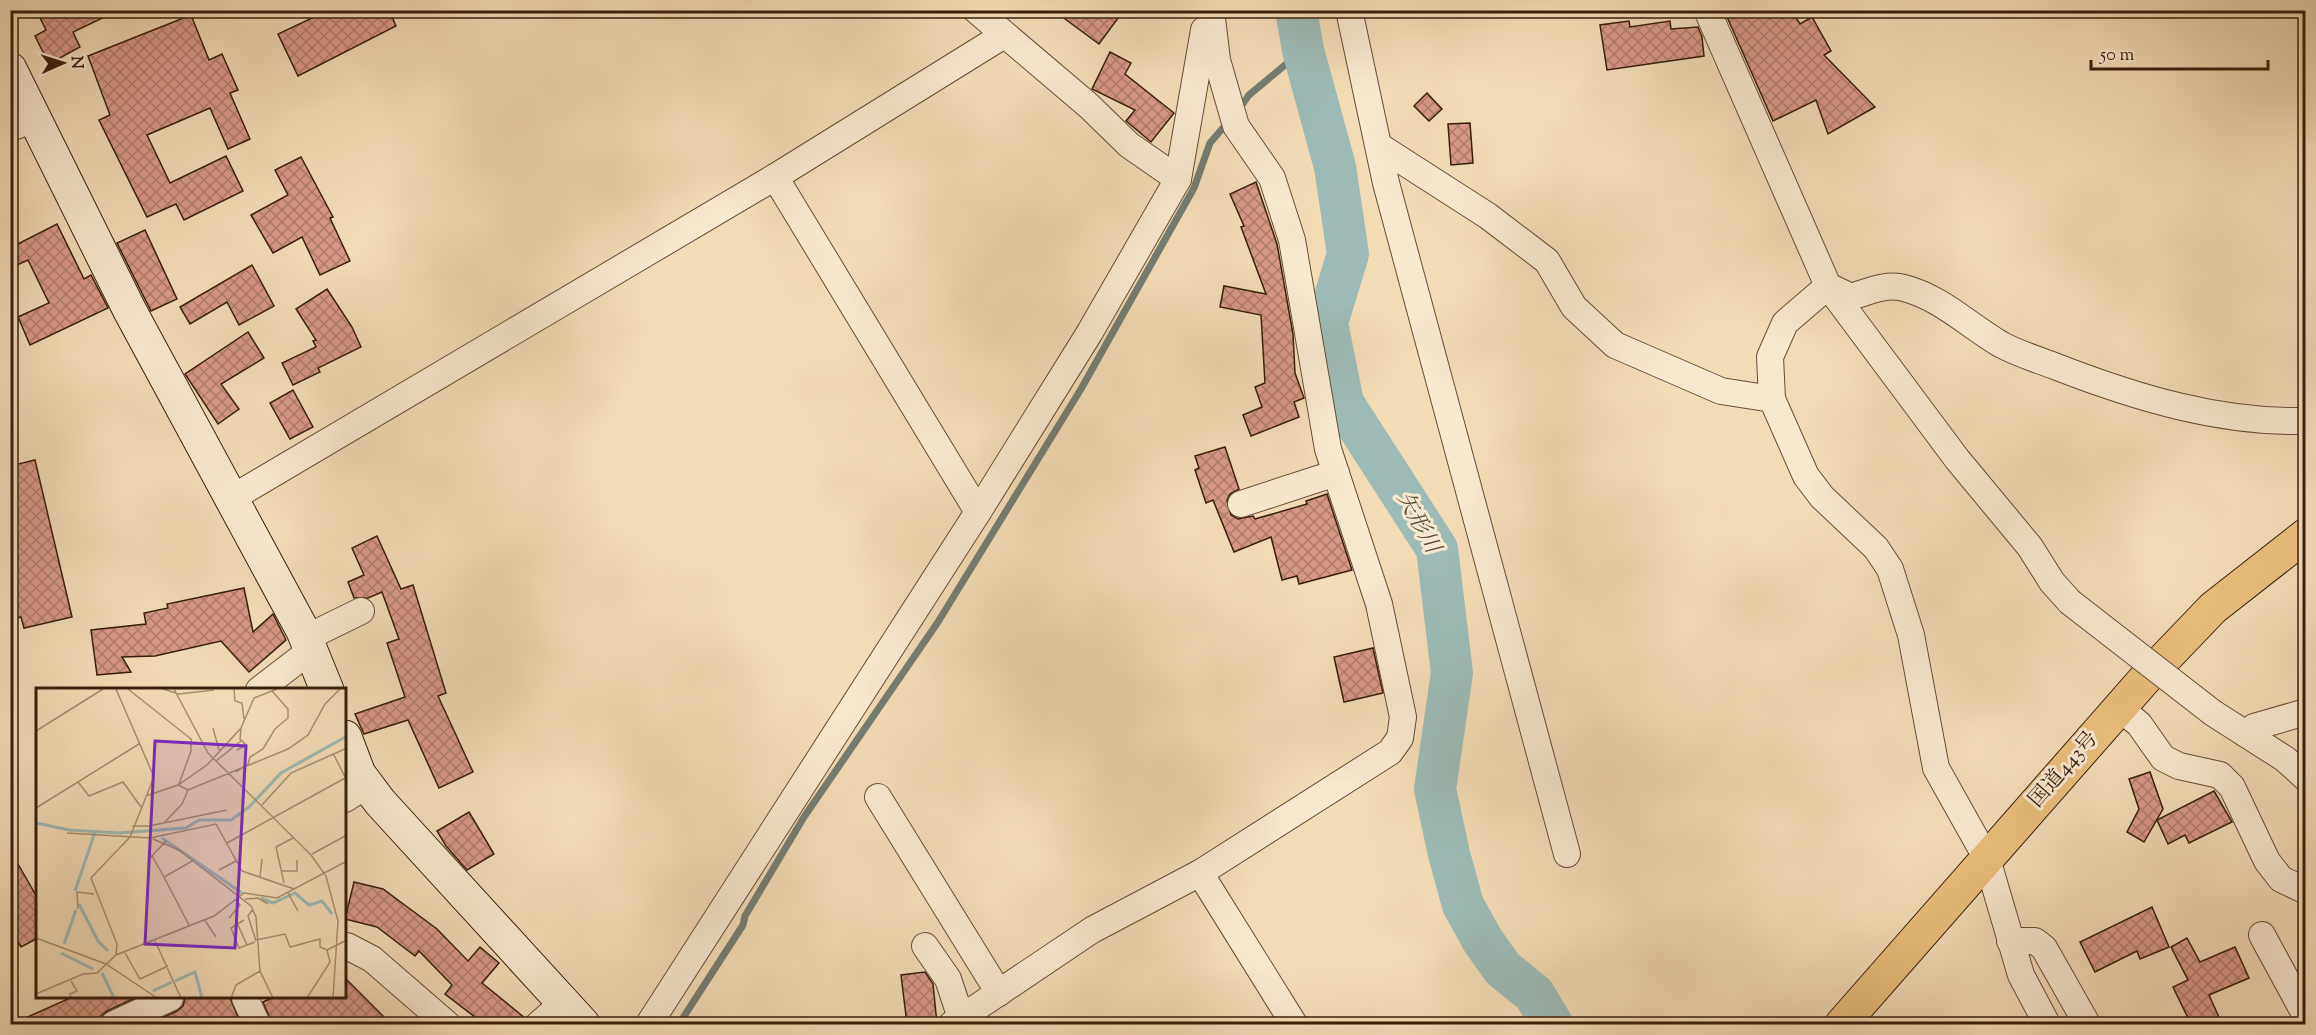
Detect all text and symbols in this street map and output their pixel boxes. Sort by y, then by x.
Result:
north arrow [33,33,93,93]
scale bar [2091,33,2268,71]
text: 50 m [2099,43,2135,69]
text: N [64,55,87,70]
water label: 矢形川 [1387,486,1448,561]
inset map [36,688,346,999]
street label: 国道443号 [2022,725,2106,815]

